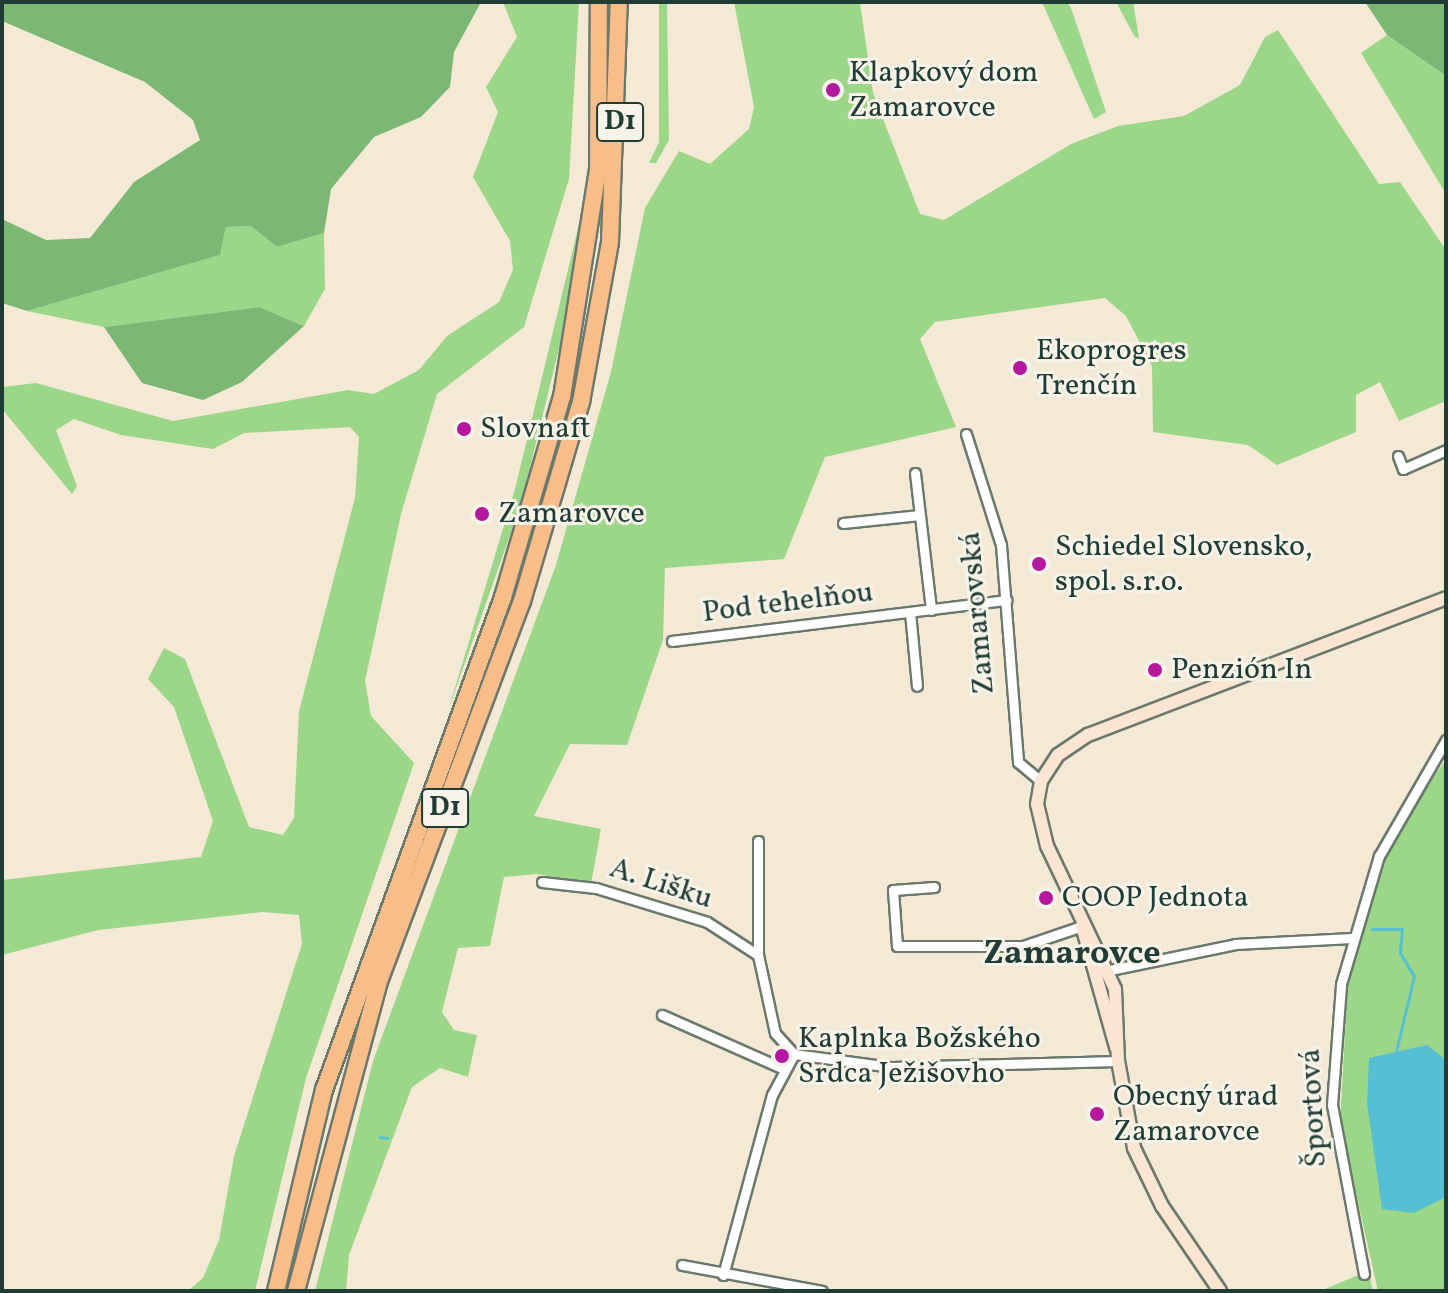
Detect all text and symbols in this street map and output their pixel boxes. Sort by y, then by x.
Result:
place label: Klapkový dom Zamarovce [849,55,1039,126]
marker: Klapkový dom Zamarovce [824,81,842,99]
road number: D1 [596,98,644,146]
place label: Ekoprogres Trenčín [1036,333,1187,404]
marker: Ekoprogres Trenčín [1011,359,1029,377]
place label: Slovnaft [480,411,591,447]
marker: Slovnaft [455,420,473,438]
place label: Zamarovce [498,496,645,532]
marker: Zamarovce [473,505,491,523]
place label: Schiedel Slovensko, spol. s.r.o. [1055,529,1312,600]
street label: Zamarovská [953,530,1003,696]
marker: Schiedel Slovensko, spol. s.r.o. [1030,555,1048,573]
street label: Pod tehelňou [700,575,876,631]
place label: Penzión In [1171,652,1312,688]
marker: Penzión In [1146,661,1164,679]
road number: D1 [421,784,469,832]
street label: A. Lišku [605,850,717,918]
place label: COOP Jednota [1062,880,1249,916]
marker: COOP Jednota [1037,889,1055,907]
district label: Zamarovce [983,935,1161,975]
place label: Kaplnka Božského Srdca Ježišovho [798,1021,1041,1092]
marker: Kaplnka Božského Srdca Ježišovho [773,1047,791,1065]
street label: Športová [1293,1048,1335,1168]
place label: Obecný úrad Zamarovce [1113,1079,1279,1150]
marker: Obecný úrad Zamarovce [1088,1105,1106,1123]

